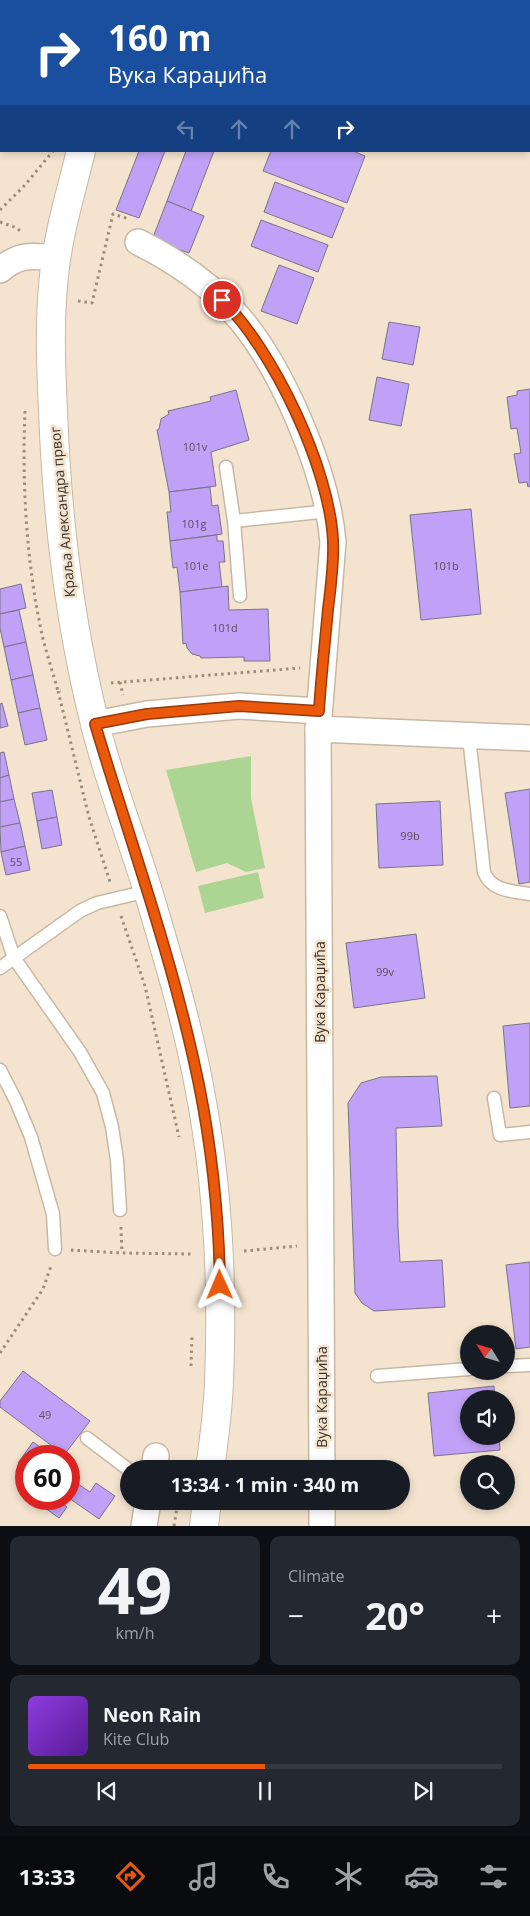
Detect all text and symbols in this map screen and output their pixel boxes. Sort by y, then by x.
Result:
text: 160 m [108,14,212,61]
icon: right [25,20,90,85]
text: Вука Караџића [108,59,267,89]
icon: left [172,115,200,143]
icon: ahead [225,115,253,143]
icon: ahead [278,115,306,143]
icon: right [331,115,359,143]
pin [201,279,243,321]
icon: arrive [208,286,236,314]
street label: Краља Александра првог [45,426,79,598]
house number: 101v [183,439,208,454]
house number: 101g [182,516,206,531]
house number: 101e [183,558,209,573]
house number: 101b [433,558,459,573]
house number: 101d [212,620,238,635]
house number: 99b [400,828,420,843]
house number: 55 [10,854,22,869]
street label: Вука Караџића [310,941,329,1043]
house number: 99v [376,964,395,979]
position arrow [193,1258,245,1310]
north arrow [460,1325,515,1380]
map controls [460,1325,515,1510]
street label: Вука Караџића [312,1346,331,1448]
button: sound [460,1390,515,1445]
house number: 49 [39,1407,51,1422]
speed limit sign: 60 [15,1445,80,1510]
button: search [460,1455,515,1510]
text: 13:34 · 1 min · 340 m [171,1472,359,1498]
text: 49 [98,1545,172,1633]
text: Climate [288,1565,345,1587]
text: 20° [365,1589,425,1641]
text: − [288,1596,304,1634]
text: + [486,1596,502,1634]
text: km/h [116,1622,154,1644]
text: Neon Rain [103,1702,201,1728]
text: Kite Club [103,1728,169,1750]
icon: previous [93,1777,121,1805]
icon: pause [251,1777,279,1805]
icon: next [409,1777,437,1805]
icon: directions [113,1859,148,1894]
icon: music [186,1859,221,1894]
icon: phone [258,1859,293,1894]
icon: climate [331,1859,366,1894]
icon: car [404,1859,439,1894]
icon: filters [476,1859,511,1894]
text: 13:33 [19,1861,75,1891]

